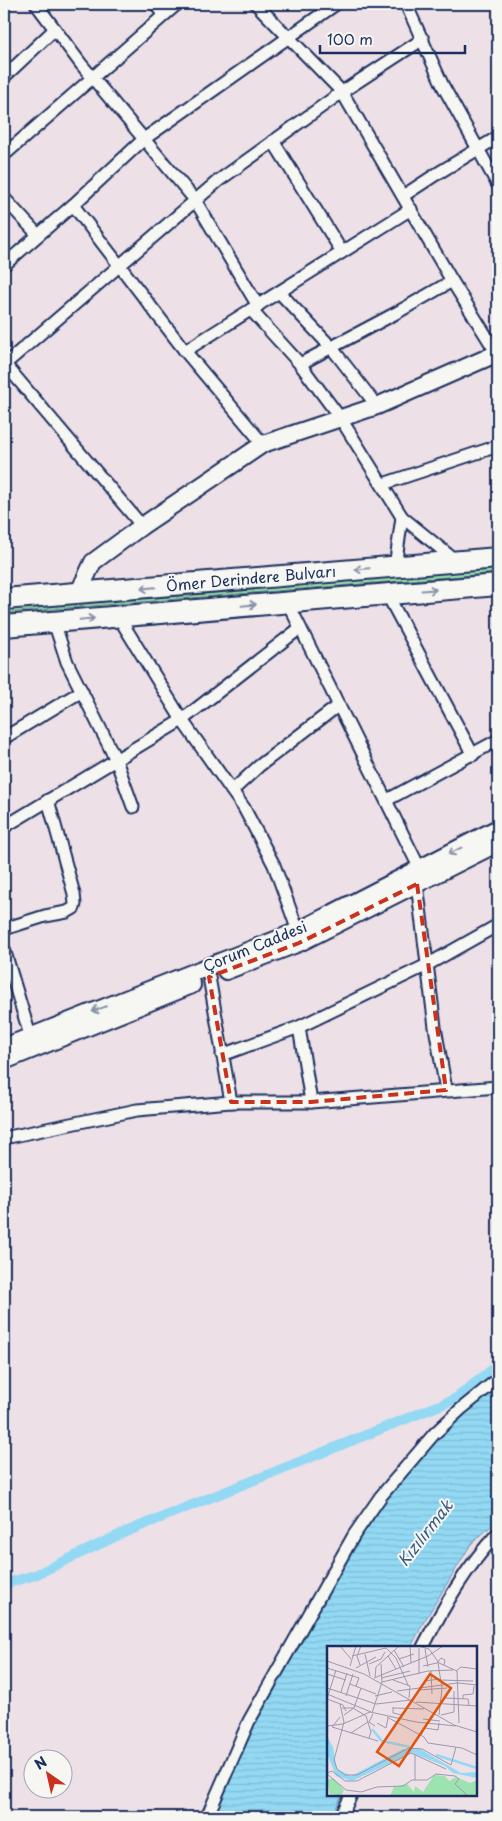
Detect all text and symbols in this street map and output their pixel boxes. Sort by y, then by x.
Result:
scale bar [320,22,464,54]
text: 100 m [327,27,373,50]
street label: Ömer Derindere Bulvarı [165,559,337,596]
one-way arrow [355,565,371,574]
one-way arrow [141,583,157,593]
one-way arrow [420,586,436,595]
one-way arrow [241,600,257,610]
one-way arrow [79,614,95,624]
one-way arrow [448,847,463,856]
street label: Çorum Caddesi [199,914,310,977]
one-way arrow [92,1005,107,1014]
water label: Kızılırmak [391,1493,458,1571]
inset map [327,1646,477,1796]
north arrow [22,1748,72,1798]
text: N [30,1751,51,1775]

